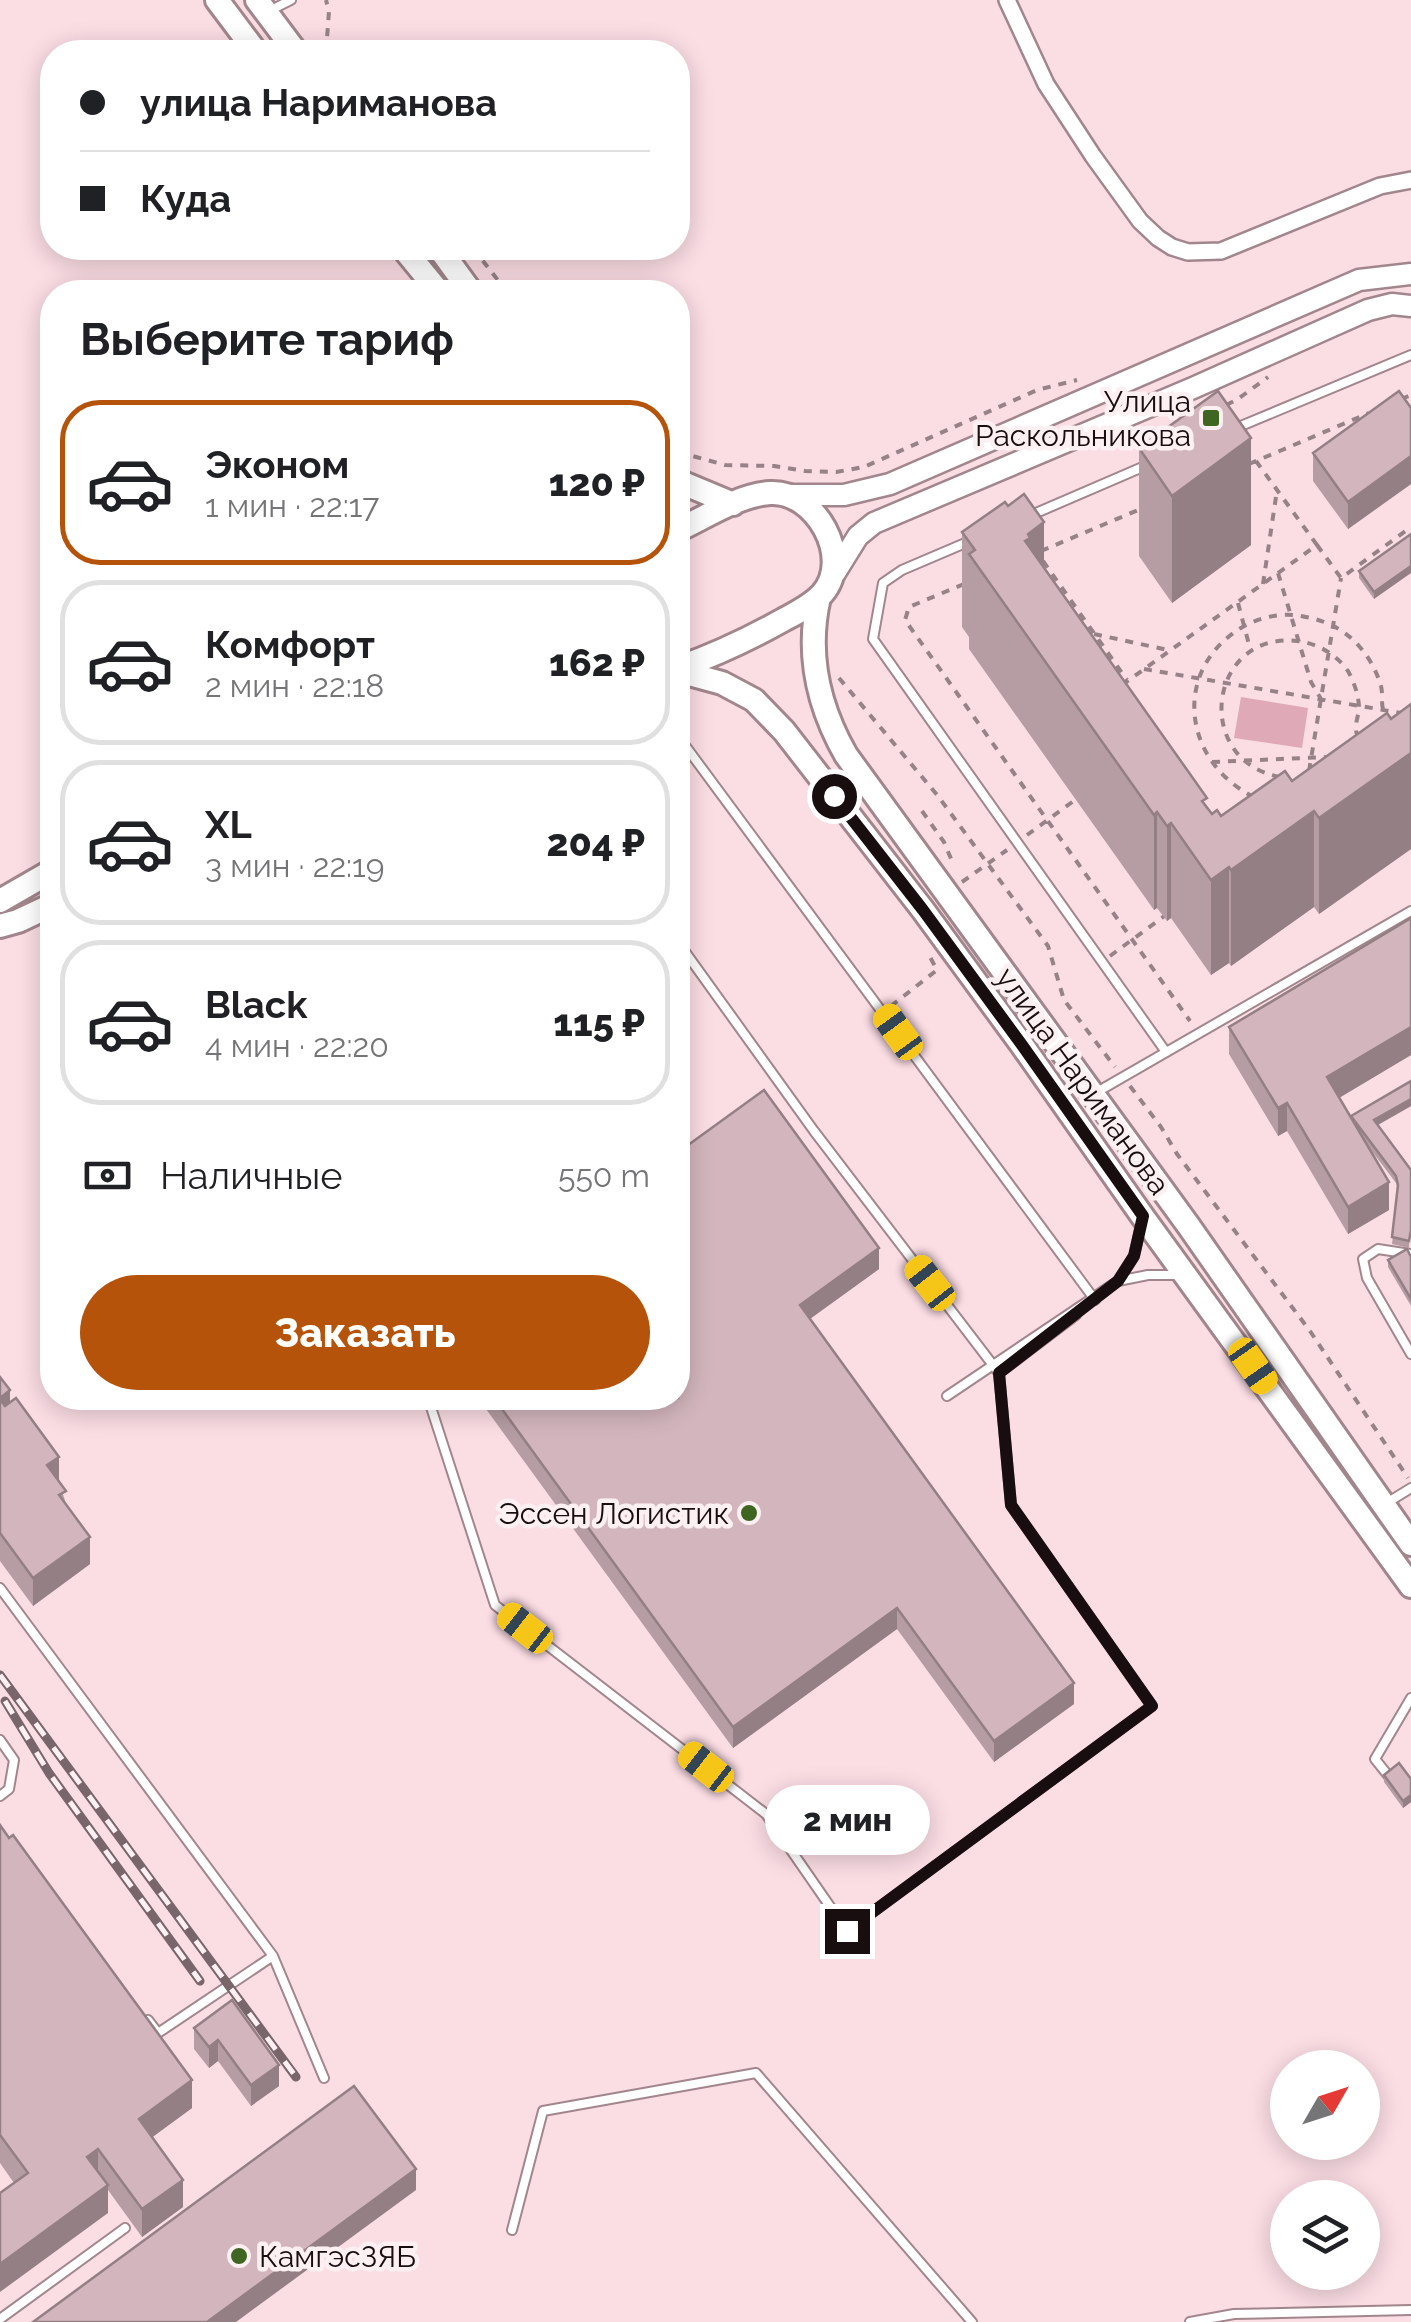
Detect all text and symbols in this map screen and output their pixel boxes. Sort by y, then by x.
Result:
text: улица Нариманова [140,80,497,125]
text: Куда [140,176,231,221]
text: Выберите тариф [80,313,454,366]
place label: Улица Раскольникова [975,384,1191,453]
marker: Улица Раскольникова [1200,407,1222,429]
icon: car [85,438,175,528]
text: Эконом [205,442,349,487]
text: 120 ₽ [549,460,645,505]
text: 1 мин · 22:17 [205,487,379,524]
icon: car [85,618,175,708]
text: Комфорт [205,622,375,667]
text: 162 ₽ [549,640,645,685]
text: 2 мин · 22:18 [205,667,384,704]
route start [812,774,857,819]
icon: car [85,798,175,888]
text: XL [205,802,252,847]
text: 204 ₽ [547,820,645,865]
text: 3 мин · 22:19 [205,847,385,884]
street label: улица Нариманова [989,961,1177,1201]
icon: car [85,978,175,1068]
text: Black [205,982,307,1027]
car [868,999,928,1065]
text: 115 ₽ [553,1000,645,1045]
text: 4 мин · 22:20 [205,1027,389,1064]
icon: cash [80,1148,135,1203]
text: Наличные [160,1153,343,1198]
text: 550 m [558,1157,650,1194]
car [900,1250,960,1316]
button: Заказать [80,1275,650,1390]
car [1224,1333,1282,1399]
place label: Эссен Логистик [498,1496,729,1531]
marker: Эссен Логистик [738,1502,760,1524]
car [492,1598,558,1658]
car [673,1737,739,1797]
callout: 2 мин [764,1786,930,1856]
text: 2 мин [803,1801,892,1838]
route end [825,1909,870,1954]
north arrow [1270,2050,1380,2160]
map controls [1270,2050,1380,2290]
button: layers [1270,2180,1380,2290]
place label: КамгэсЗЯБ [259,2239,416,2274]
marker: КамгэсЗЯБ [228,2245,250,2267]

